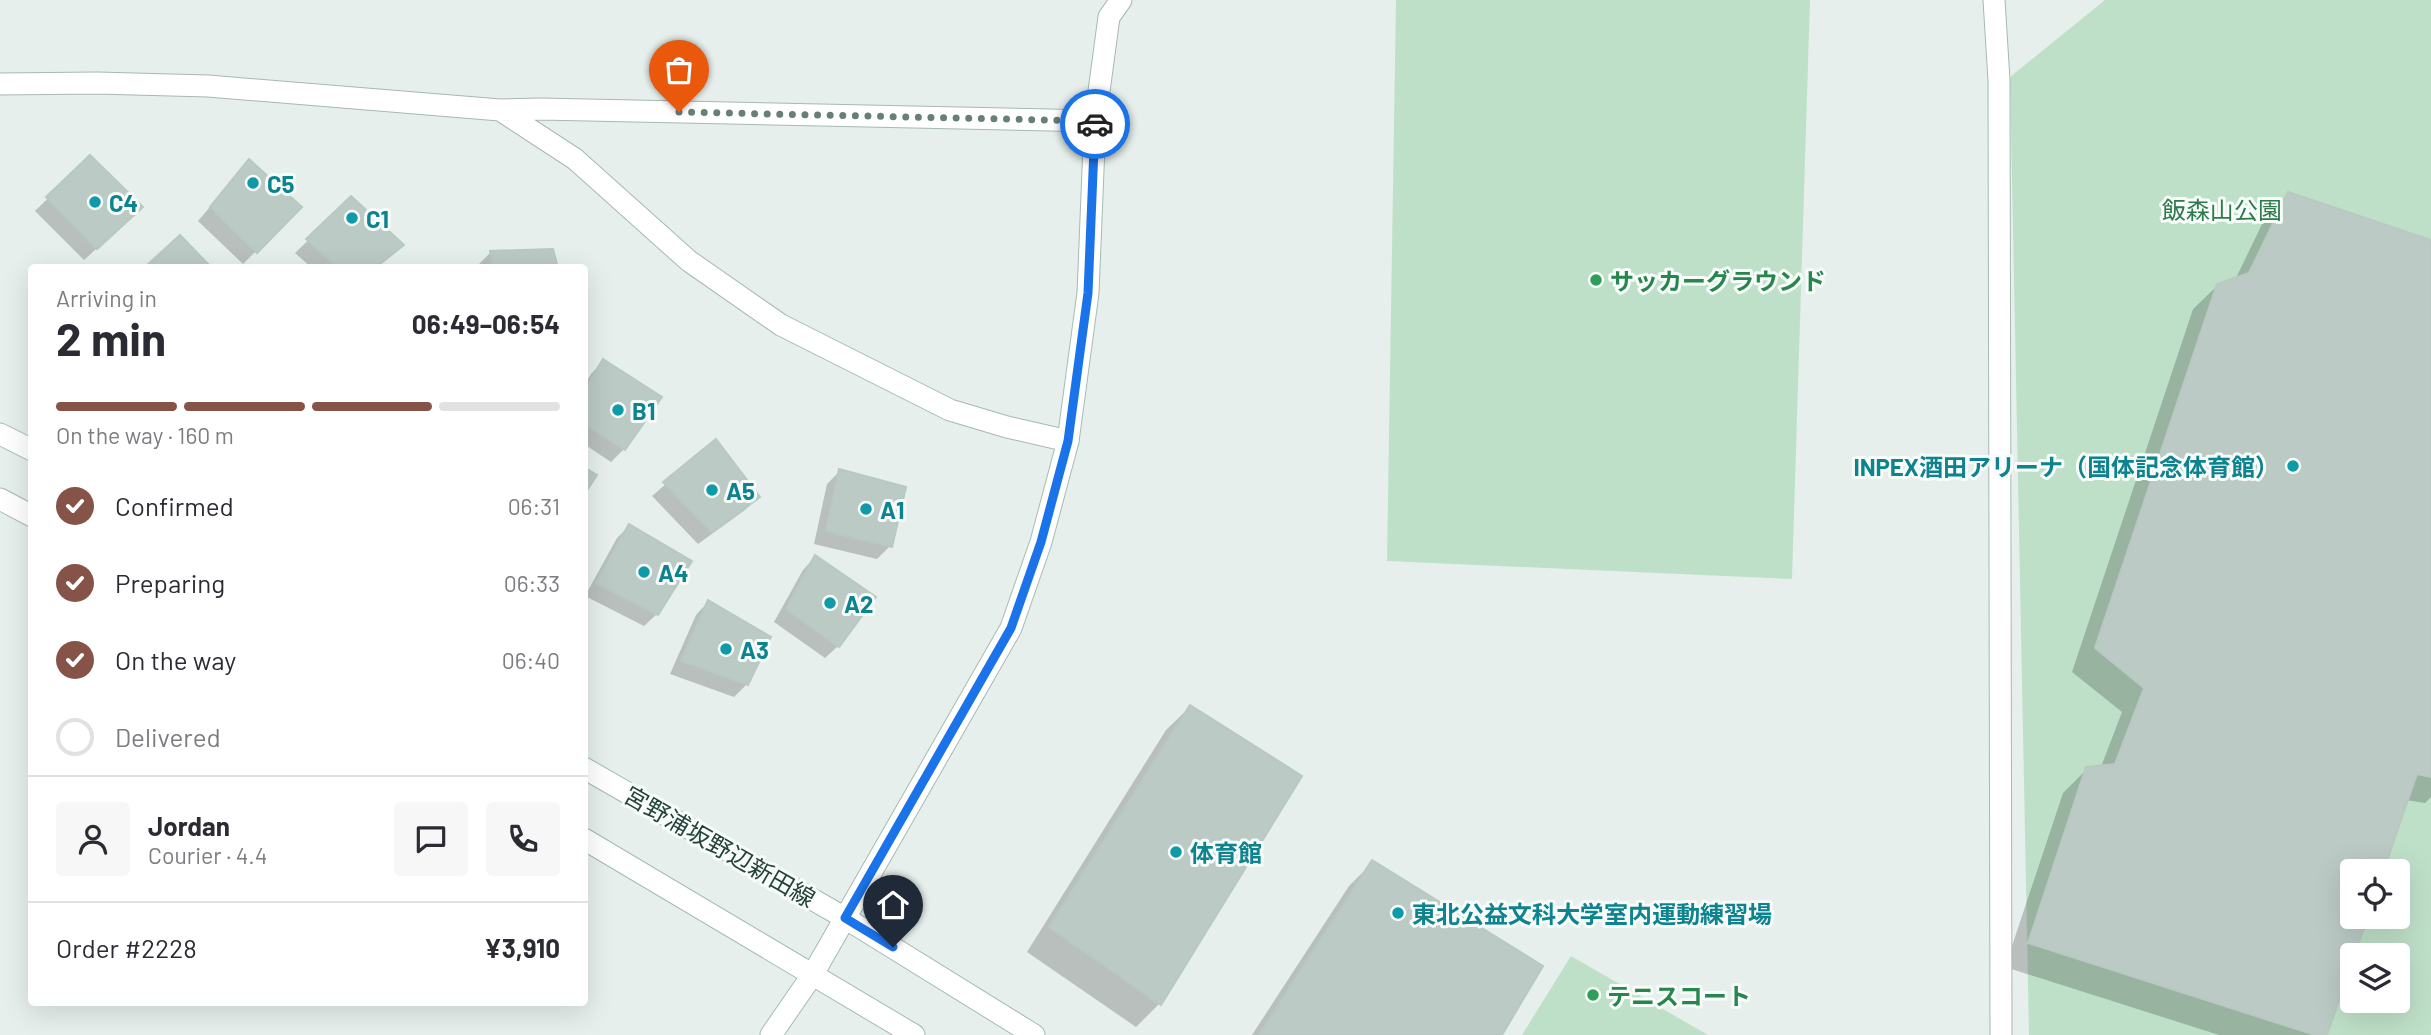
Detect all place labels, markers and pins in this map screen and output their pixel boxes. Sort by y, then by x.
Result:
pin [649,40,709,112]
place label: C5 [267,169,295,198]
marker: C5 [245,175,261,191]
place label: C4 [109,188,138,217]
marker: C4 [87,194,103,210]
place label: C1 [366,204,389,233]
marker: C1 [344,210,360,226]
place label: サッカーグラウンド [1610,266,1826,295]
marker: サッカーグラウンド [1588,272,1604,288]
place label: B1 [632,396,655,425]
marker: B1 [610,402,626,418]
place label: INPEX酒田アリーナ（国体記念体育館） [1853,452,2279,481]
marker: INPEX酒田アリーナ（国体記念体育館） [2285,458,2301,474]
place label: A5 [726,476,755,505]
marker: A5 [704,482,720,498]
place label: A1 [880,495,905,524]
marker: A1 [858,501,874,517]
place label: A4 [658,558,689,587]
marker: A4 [636,564,652,580]
place label: A2 [844,589,874,618]
marker: A2 [822,595,838,611]
place label: A3 [740,635,769,664]
marker: A3 [718,641,734,657]
place label: 体育館 [1190,838,1262,867]
marker: 体育館 [1168,844,1184,860]
pin [863,875,923,947]
place label: 東北公益文科大学室内運動練習場 [1412,899,1772,928]
marker: 東北公益文科大学室内運動練習場 [1390,905,1406,921]
place label: テニスコート [1607,981,1751,1010]
marker: テニスコート [1585,987,1601,1003]

